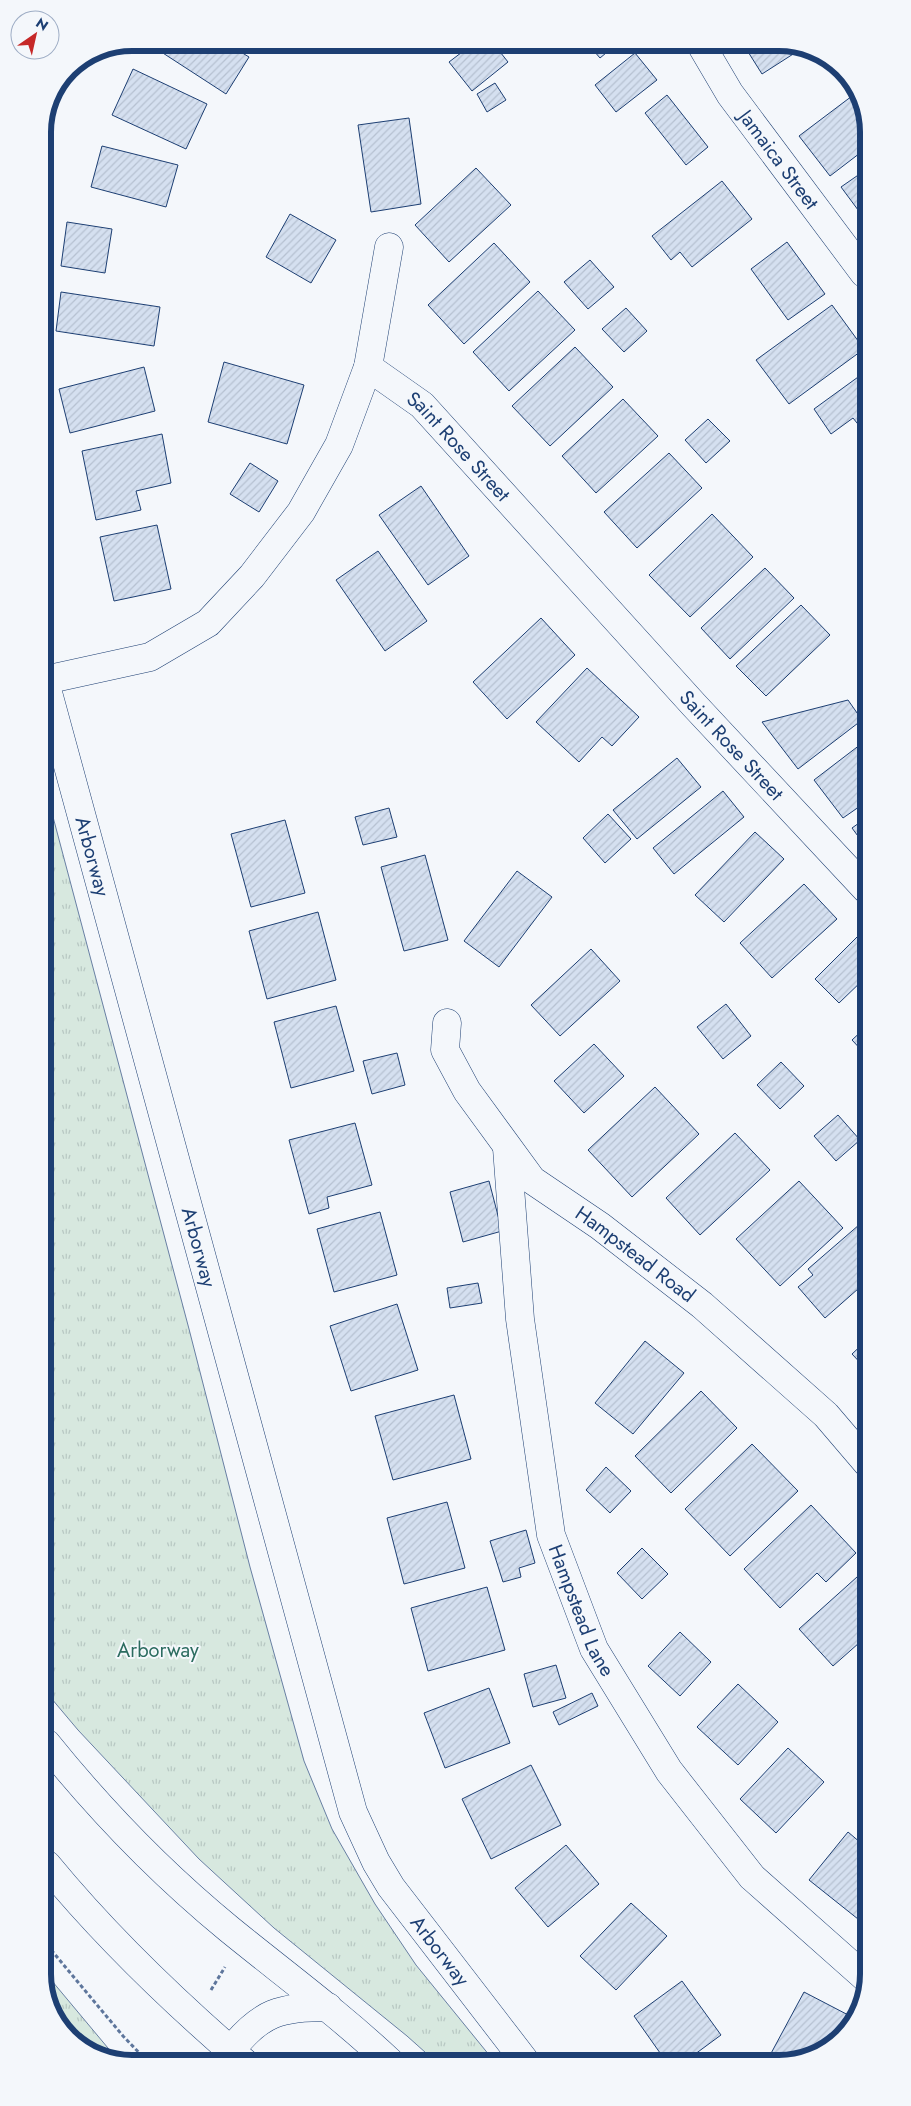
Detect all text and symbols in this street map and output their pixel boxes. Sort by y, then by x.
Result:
north arrow [10,10,60,60]
text: N [32,13,52,36]
street label: Jamaica Street [730,101,826,216]
street label: Saint Rose Street [401,384,517,508]
street label: Saint Rose Street [673,684,791,807]
street label: Arborway [68,813,117,900]
street label: Hampstead Road [569,1199,702,1309]
street label: Arborway [174,1204,224,1291]
street label: Hampstead Lane [541,1540,622,1682]
park label: Arborway [117,1636,199,1665]
street label: Arborway [404,1909,477,1992]

